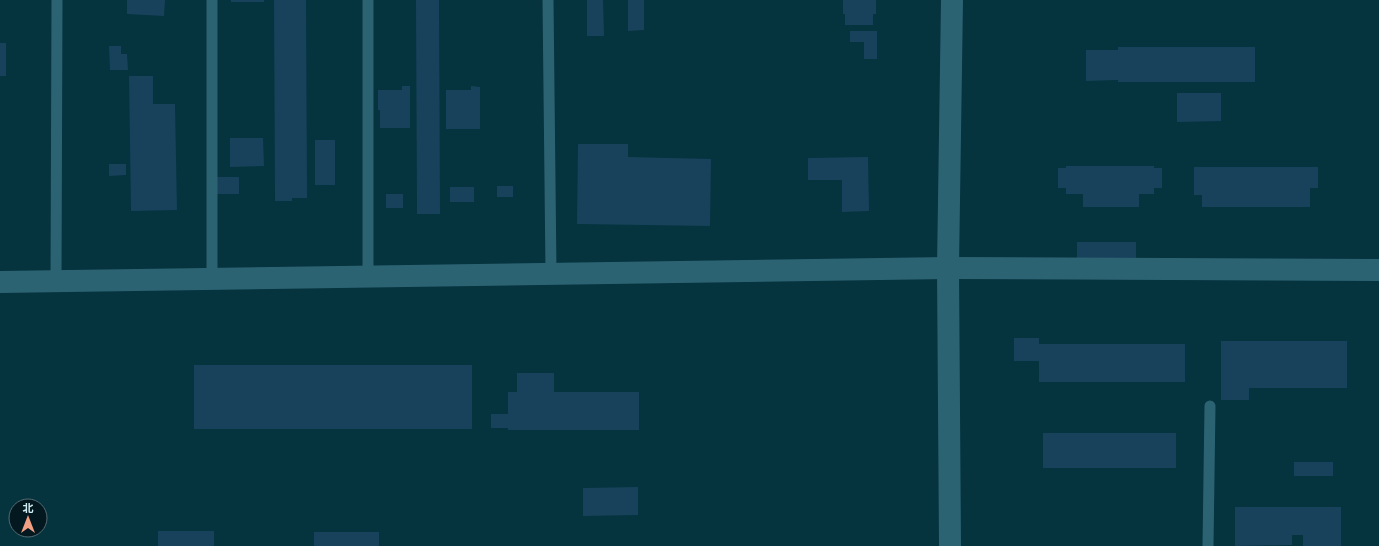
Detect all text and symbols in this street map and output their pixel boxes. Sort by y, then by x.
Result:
north arrow [8,498,48,538]
text: 北 [23,501,34,515]

